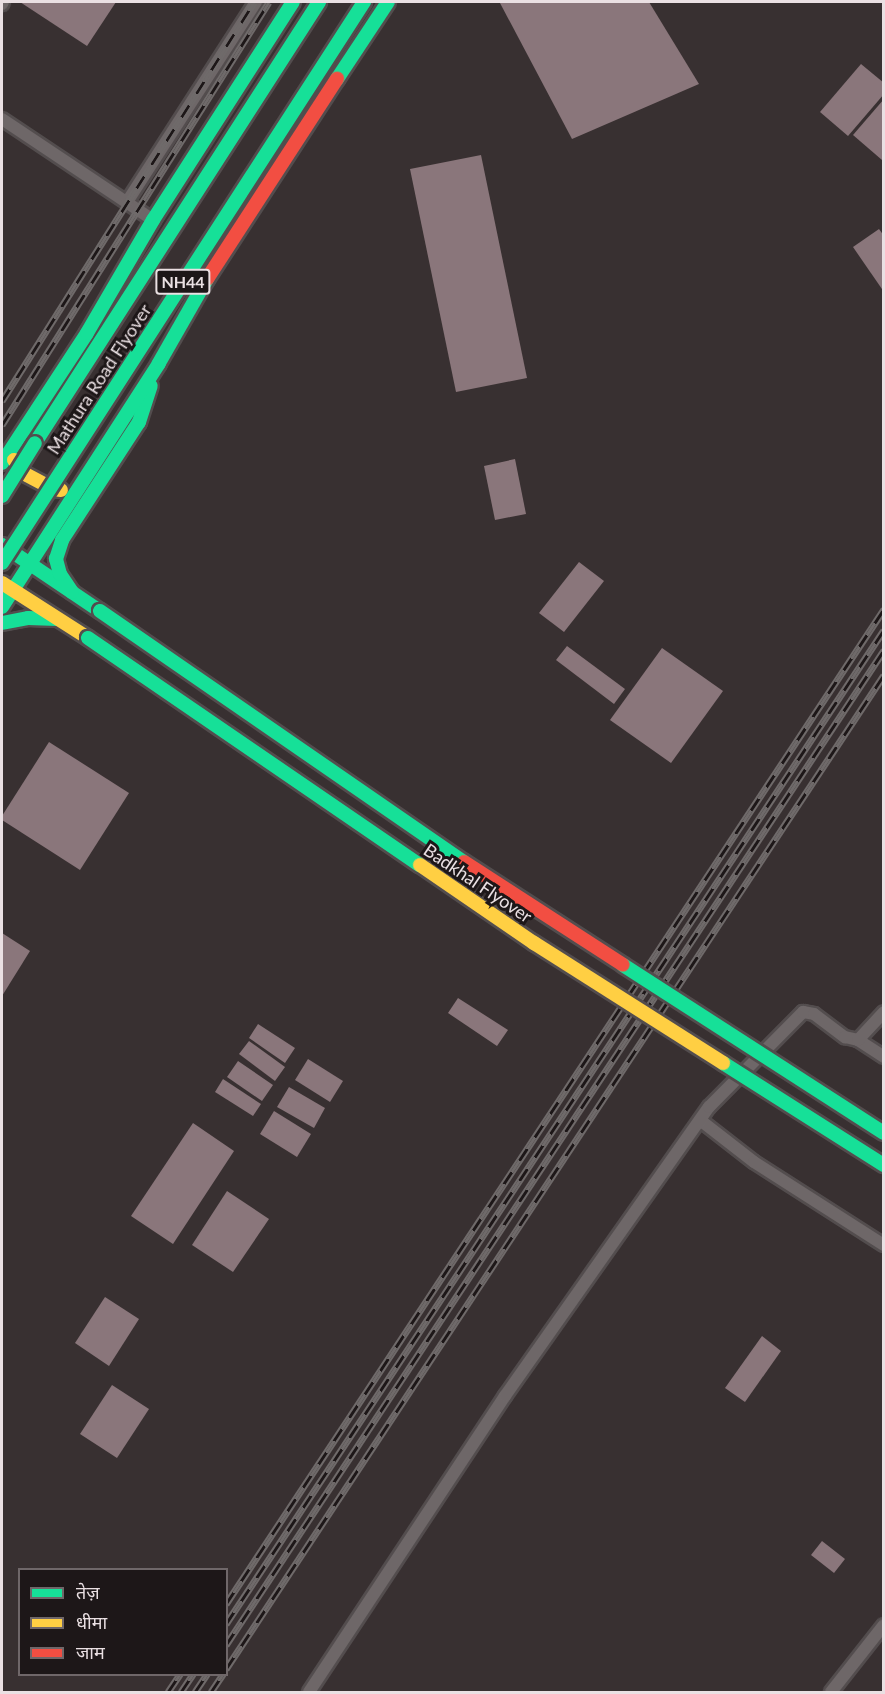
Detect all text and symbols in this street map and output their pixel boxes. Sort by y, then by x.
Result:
road number: NH44 [154,269,212,295]
street label: Mathura Road Flyover [42,300,156,458]
street label: Badkhal Flyover [420,839,536,927]
legend [18,1568,228,1676]
text: तेज़ [76,1581,100,1603]
text: धीमा [76,1611,107,1633]
text: जाम [76,1641,105,1663]

